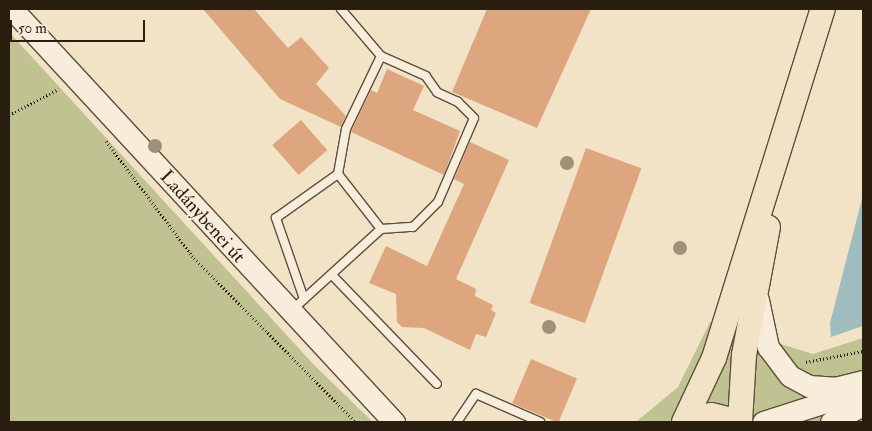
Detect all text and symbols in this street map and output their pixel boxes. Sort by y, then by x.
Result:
scale bar [12,10,148,42]
text: 50 m [18,19,47,38]
street label: Ladánybenei út [154,166,250,268]

